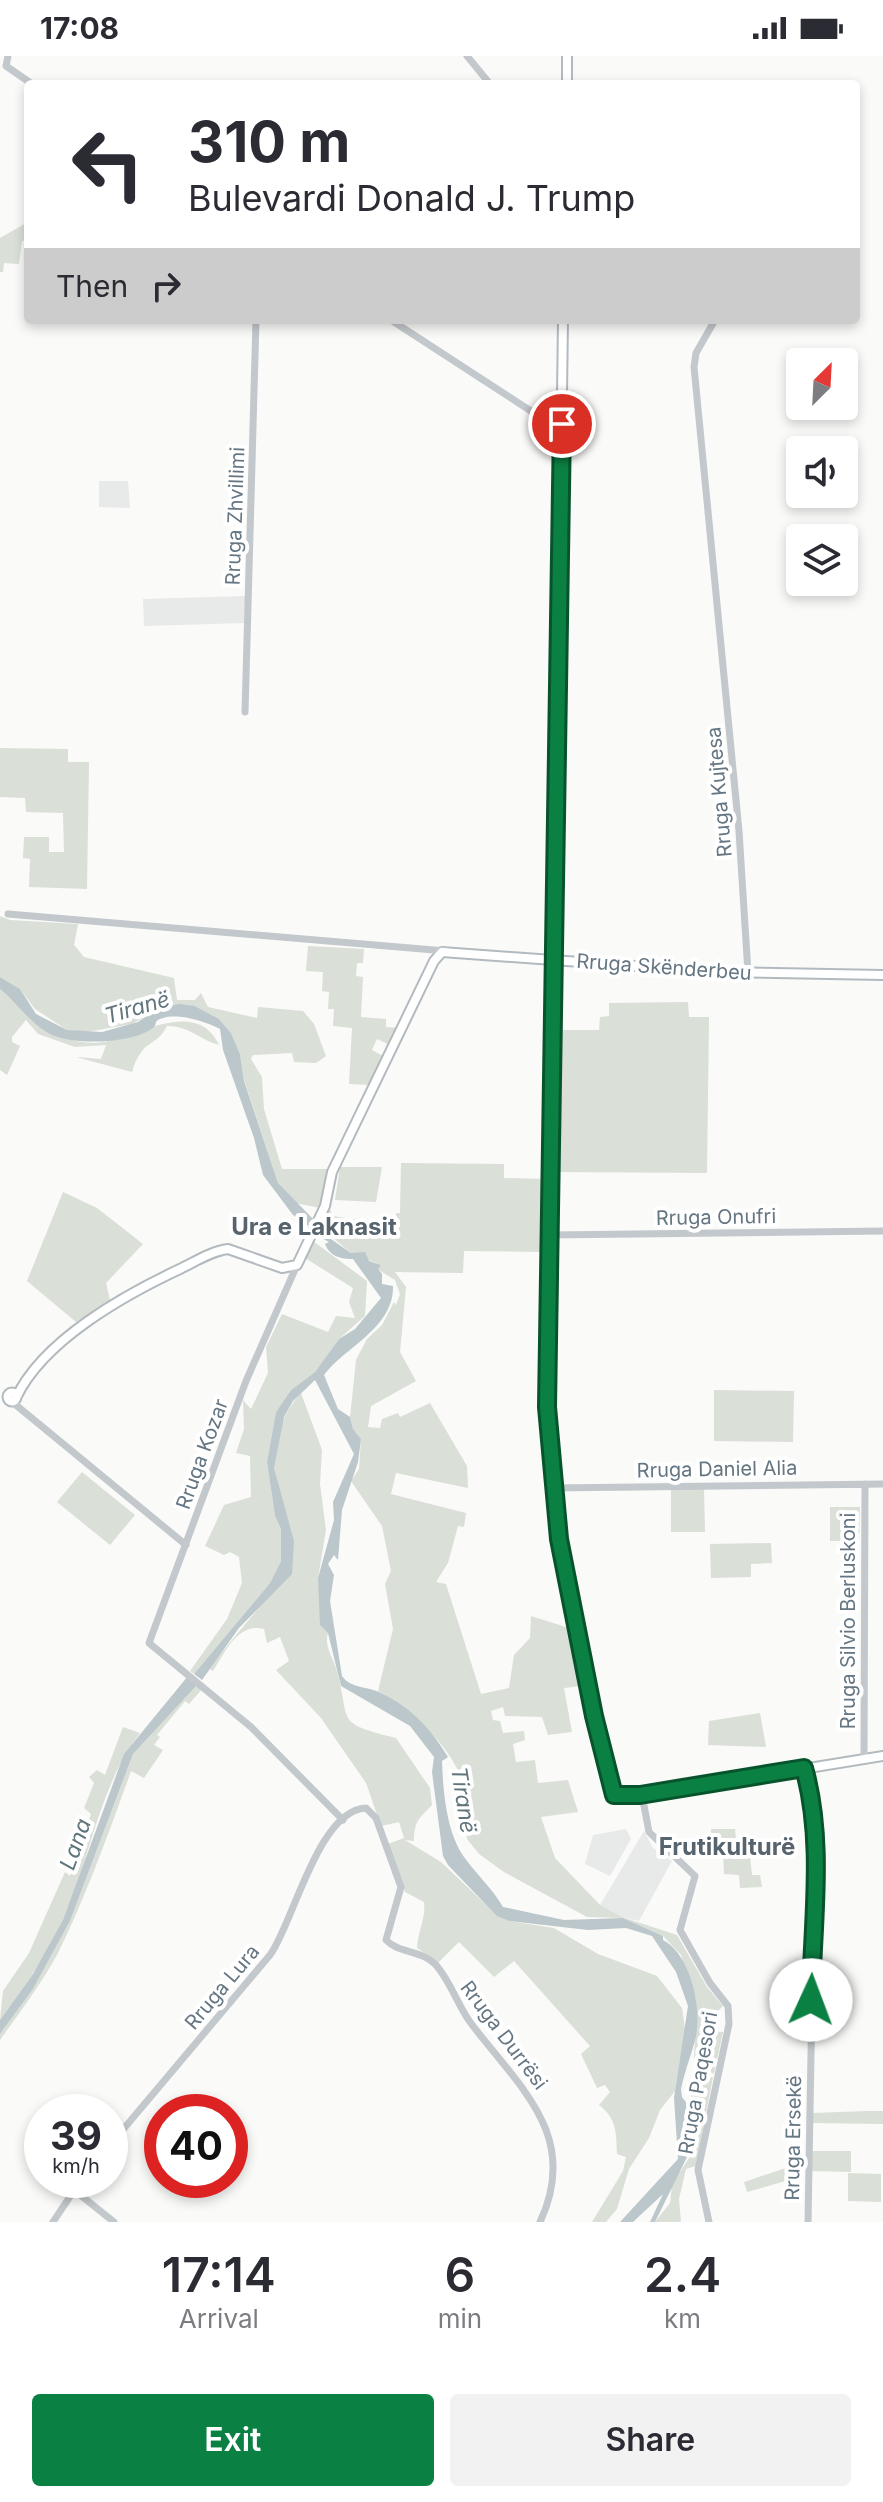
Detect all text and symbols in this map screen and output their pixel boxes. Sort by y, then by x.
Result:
text: 17:08 [40,10,119,46]
text: 310 m [188,108,350,176]
icon: left [56,112,160,216]
text: Bulevardi Donald J. Trump [188,176,635,220]
icon: right [144,264,188,308]
text: Then [56,268,128,304]
north arrow [786,348,858,420]
map controls [786,348,858,596]
pin [528,390,596,458]
icon: arrive [540,402,584,446]
button: sound [786,436,858,508]
street label: Rruga Zhvillimi [221,446,249,586]
button: layers [786,524,858,596]
street label: Rruga Kujtesa [701,726,737,858]
street label: Rruga Skënderbeu [576,949,752,985]
water label: Tiranë [101,985,173,1029]
street label: Rruga Onufri [656,1204,776,1230]
district label: Ura e Laknasit [231,1212,397,1241]
street label: Rruga Kozar [171,1395,233,1512]
street label: Rruga Daniel Alia [637,1456,797,1482]
street label: Rruga Silvio Berluskoni [836,1513,860,1729]
water label: Tiranë [446,1765,482,1835]
water label: Lana [54,1815,96,1873]
district label: Frutikulturë [659,1832,795,1861]
street label: Rruga Lura [180,1940,264,2034]
position arrow [769,1958,853,2042]
street label: Rruga Durrësi [455,1976,553,2094]
street label: Rruga Paqesori [674,2010,722,2156]
street label: Rruga Ersekë [780,2075,806,2201]
speed limit sign: 40 [144,2094,248,2198]
text: 39 [50,2111,102,2160]
text: km/h [52,2154,100,2178]
text: 17:14 [162,2245,276,2304]
text: 6 [444,2245,475,2304]
text: 2.4 [644,2245,721,2304]
text: Arrival [179,2303,259,2334]
text: min [438,2303,482,2334]
text: km [664,2303,701,2334]
button: Exit [32,2394,434,2486]
button: Share [450,2394,851,2486]

